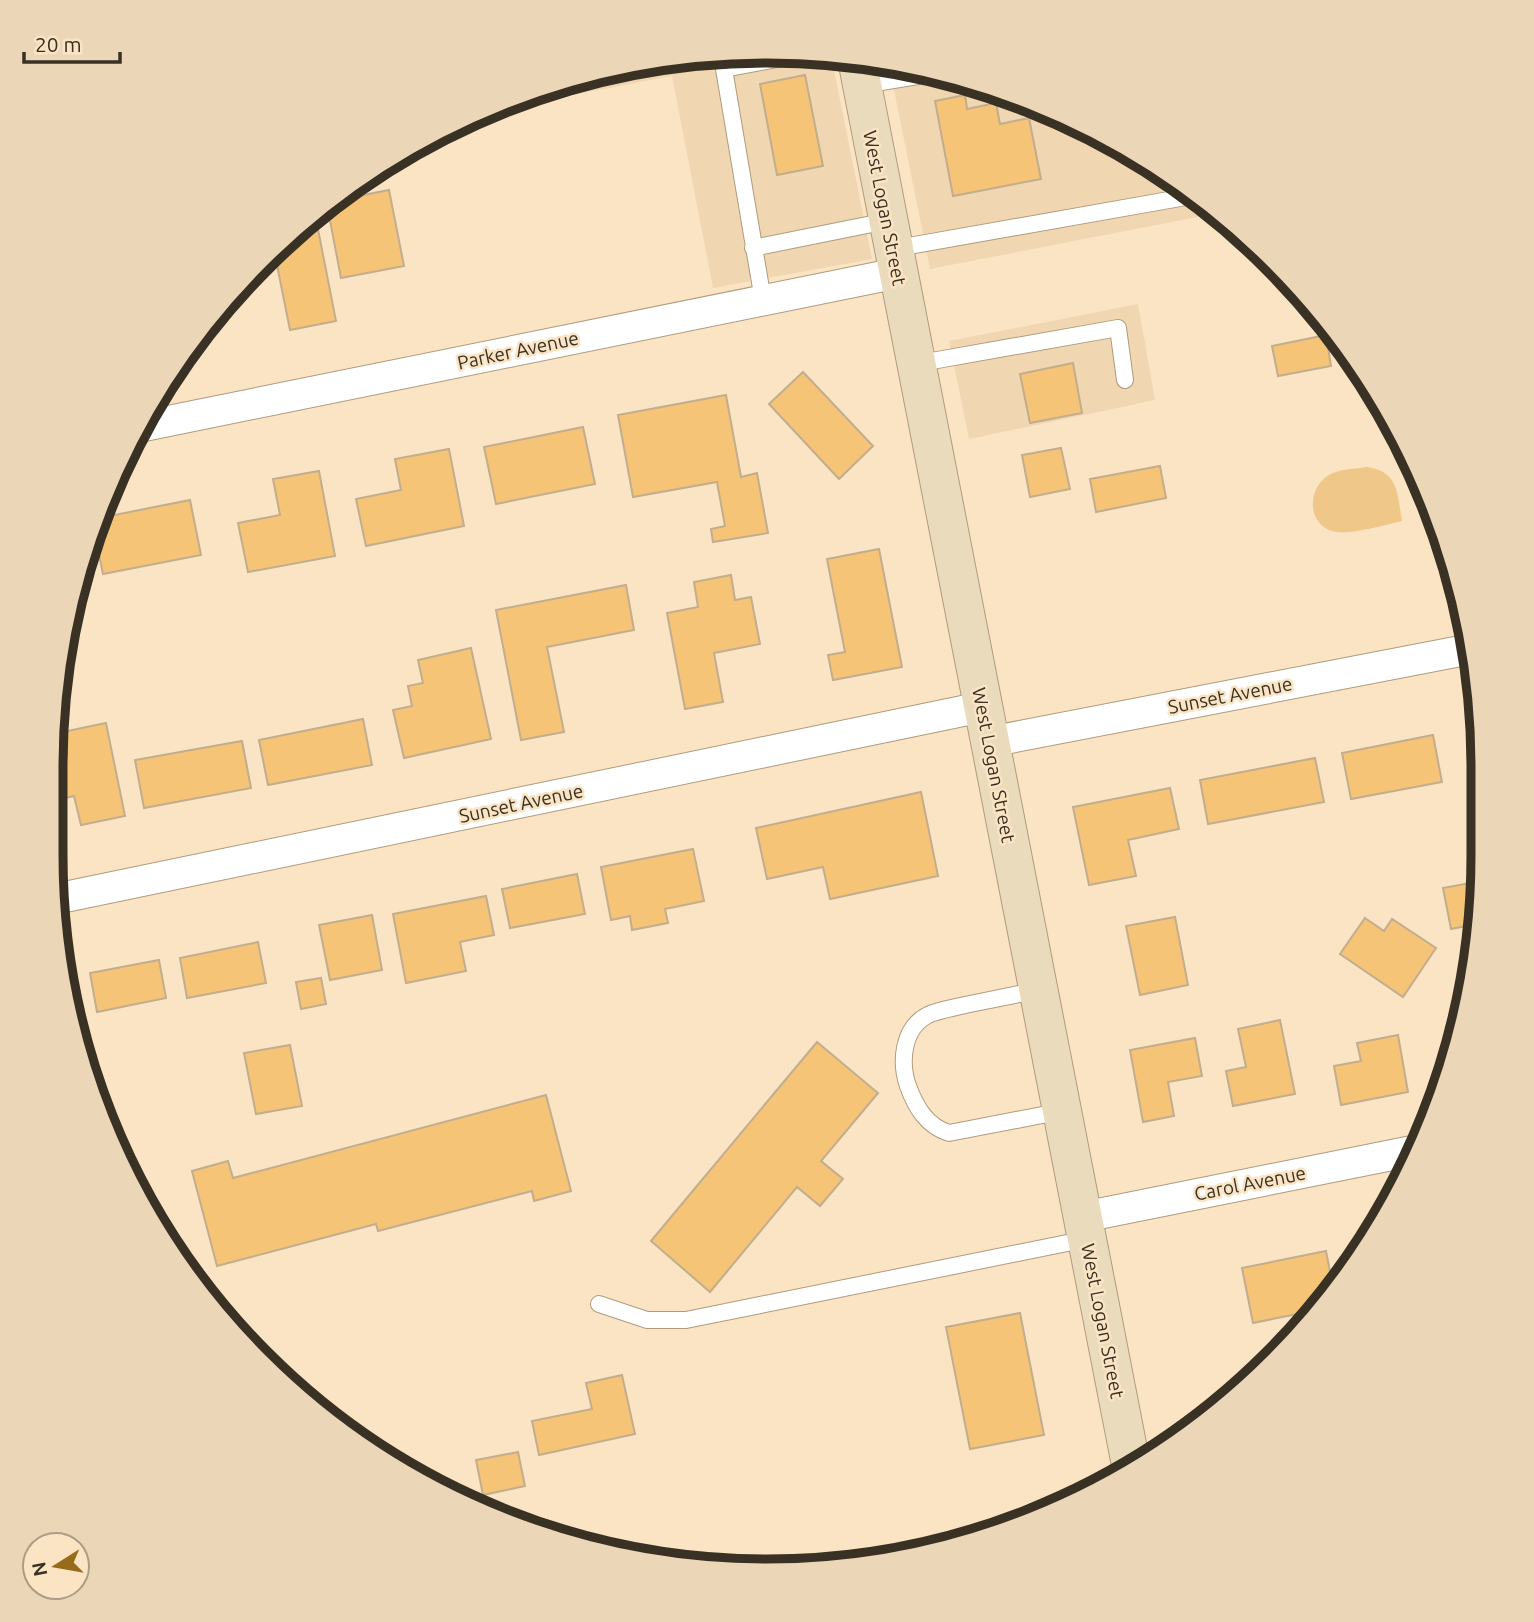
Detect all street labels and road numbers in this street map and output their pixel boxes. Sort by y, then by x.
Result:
street label: West Logan Street [859,129,911,288]
street label: Parker Avenue [455,326,581,374]
street label: Sunset Avenue [1166,672,1294,718]
street label: West Logan Street [968,686,1020,845]
street label: Sunset Avenue [457,779,585,827]
street label: Carol Avenue [1192,1161,1308,1205]
street label: West Logan Street [1077,1242,1129,1401]

